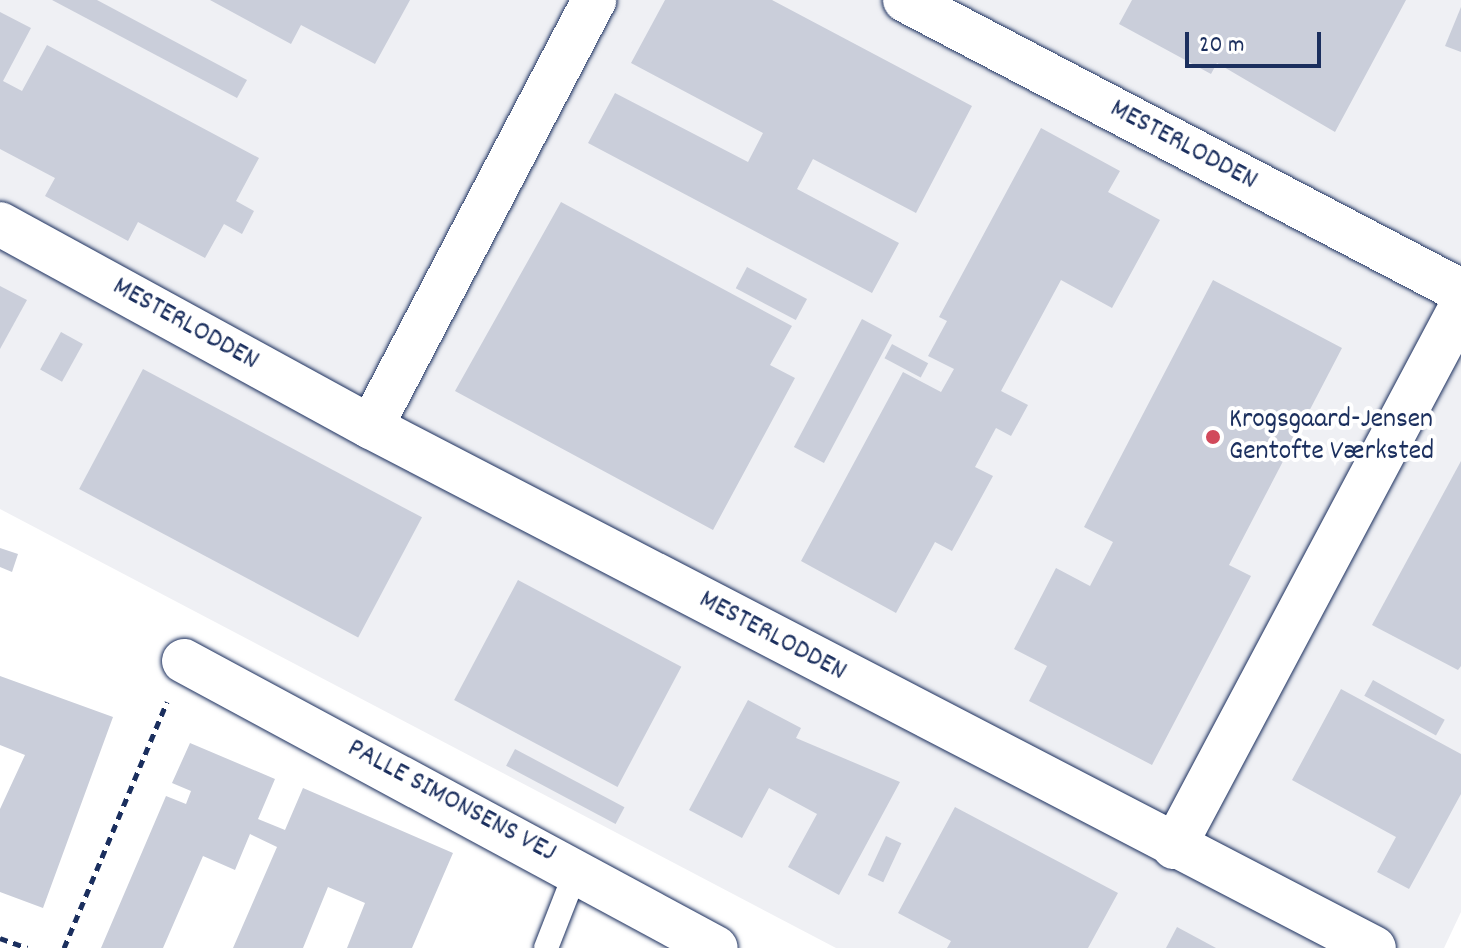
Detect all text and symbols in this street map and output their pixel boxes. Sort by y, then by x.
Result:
scale bar [1189,16,1325,66]
text: 20 m [1199,29,1245,63]
street label: MESTERLODDEN [1104,93,1262,199]
street label: MESTERLODDEN [106,271,264,379]
place label: Krogsgaard-Jensen Gentofte Værksted [1229,404,1434,470]
marker: Krogsgaard-Jensen Gentofte Værksted [1204,428,1222,446]
street label: MESTERLODDEN [693,584,851,690]
street label: PALLE SIMONSENS VEJ [341,733,561,871]

